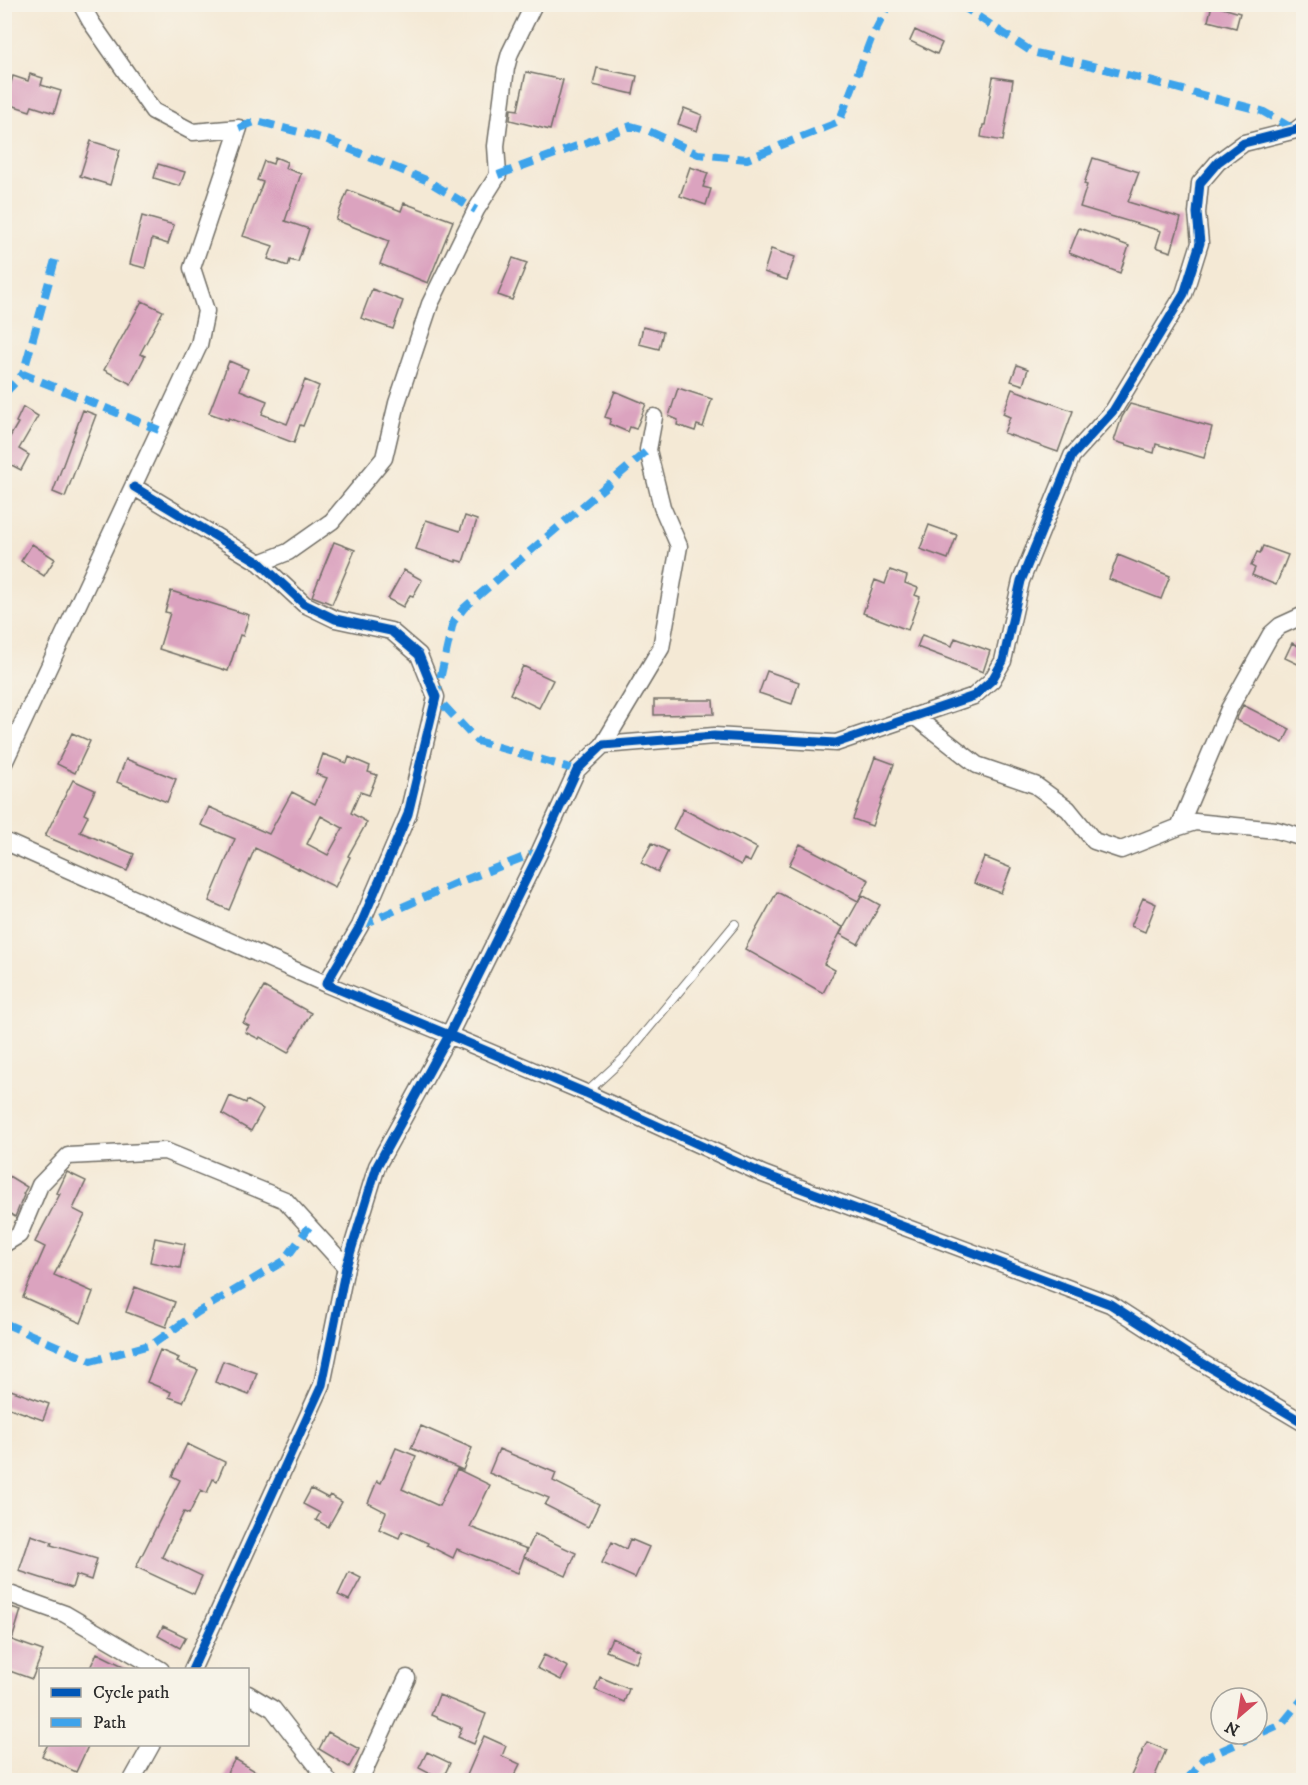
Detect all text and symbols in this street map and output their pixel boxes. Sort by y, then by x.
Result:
legend [39,1668,249,1746]
text: Cycle path [93,1682,170,1704]
north arrow [1209,1686,1269,1746]
text: Path [93,1712,127,1734]
text: N [1222,1716,1243,1740]

